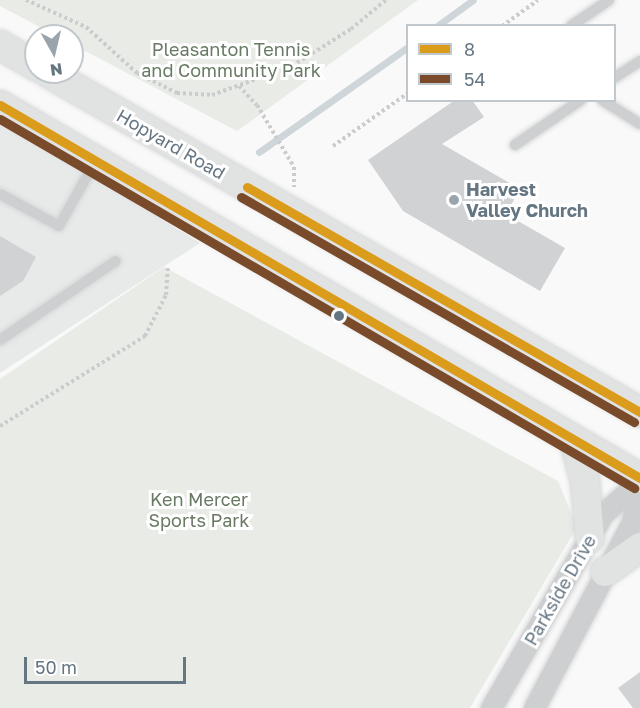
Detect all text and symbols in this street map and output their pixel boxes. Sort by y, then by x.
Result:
north arrow [24,24,84,84]
legend [406,24,616,102]
text: 8 [464,38,475,60]
park label: Pleasanton Tennis and Community Park [141,39,321,82]
text: N [49,59,64,81]
text: 54 [464,68,485,90]
street label: Hopyard Road [113,104,229,184]
place label: Harvest Valley Church [466,179,588,222]
marker: Harvest Valley Church [447,193,461,207]
unlabelled marker [333,310,345,322]
park label: Ken Mercer Sports Park [149,489,249,532]
street label: Parkside Drive [520,531,600,649]
scale bar [27,645,189,683]
text: 50 m [35,656,77,678]

